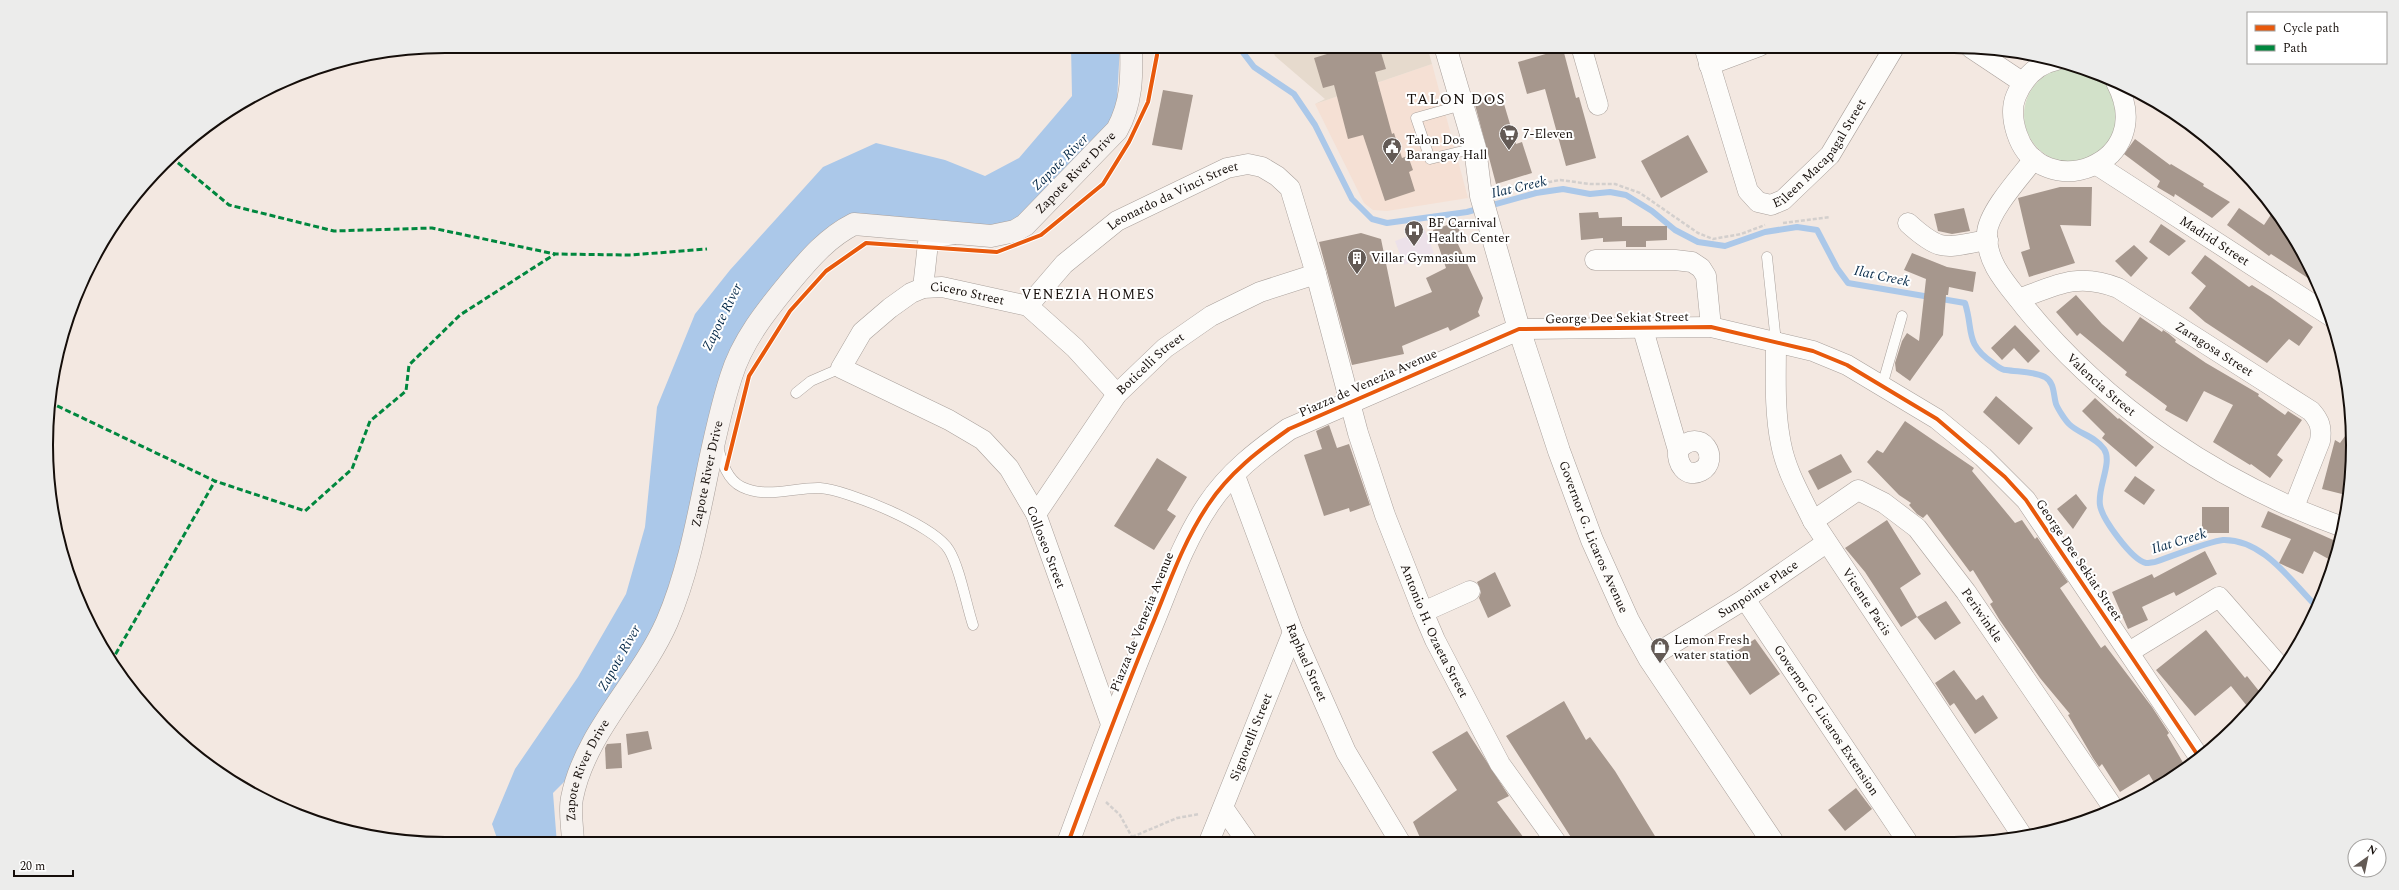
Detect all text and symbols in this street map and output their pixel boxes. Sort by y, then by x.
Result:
legend [2247,12,2387,64]
text: Cycle path [2283,19,2340,38]
text: Path [2283,39,2308,58]
district label: TALON DOS [1406,88,1506,111]
street label: Eileen Macapagal Street [1769,95,1872,213]
supermarket icon: 7-Eleven [1498,123,1520,151]
place label: 7-Eleven [1523,124,1573,144]
street label: Zapote River Drive [1031,127,1121,219]
water label: Zapote River [1027,129,1093,195]
place label: Talon Dos Barangay Hall [1406,130,1487,165]
public building icon: Talon Dos Barangay Hall [1381,136,1403,164]
street label: Leonardo da Vinci Street [1102,156,1240,235]
water label: Ilat Creek [1489,170,1549,204]
street label: Madrid Street [2176,211,2254,271]
place label: BF Carnival Health Center [1428,213,1510,248]
hospital icon: BF Carnival Health Center [1403,219,1425,247]
building icon: Villar Gymnasium [1346,247,1368,275]
place label: Villar Gymnasium [1371,248,1477,268]
water label: Ilat Creek [1852,260,1912,292]
street label: Cicero Street [929,277,1007,311]
water label: Zapote River [697,279,748,354]
district label: VENEZIA HOMES [1021,284,1155,305]
street label: George Dee Sekiat Street [1545,307,1689,329]
street label: Zaragosa Street [2171,317,2258,382]
street label: Boticelli Street [1112,327,1189,400]
street label: Piazza de Venezia Avenue [1296,343,1440,423]
street label: Valencia Street [2062,349,2141,421]
street label: Zapote River Drive [686,418,728,529]
street label: Governor G. Licaros Avenue [1553,458,1634,616]
street label: George Dee Sekiat Street [2031,495,2128,625]
street label: Colloseo Street [1021,503,1071,592]
water label: Ilat Creek [2149,523,2209,559]
street label: Piazza de Venezia Avenue [1105,549,1179,695]
street label: Sunpointe Place [1714,555,1802,623]
street label: Antonio H. Ozaeta Street [1395,561,1474,702]
street label: Vicente Pacis [1837,564,1897,640]
street label: Periwinkle [1956,584,2008,647]
water label: Zapote River [592,621,646,695]
street label: Raphael Street [1281,621,1333,705]
place label: Lemon Fresh water station [1673,630,1750,665]
shop icon: Lemon Fresh water station [1649,636,1671,664]
street label: Governor G. Licaros Extension [1768,641,1884,800]
street label: Signorelli Street [1224,690,1278,784]
street label: Zapote River Drive [561,715,615,822]
north arrow [2347,838,2387,878]
text: N [2364,840,2381,860]
scale bar [14,852,73,878]
text: 20 m [20,857,45,876]

